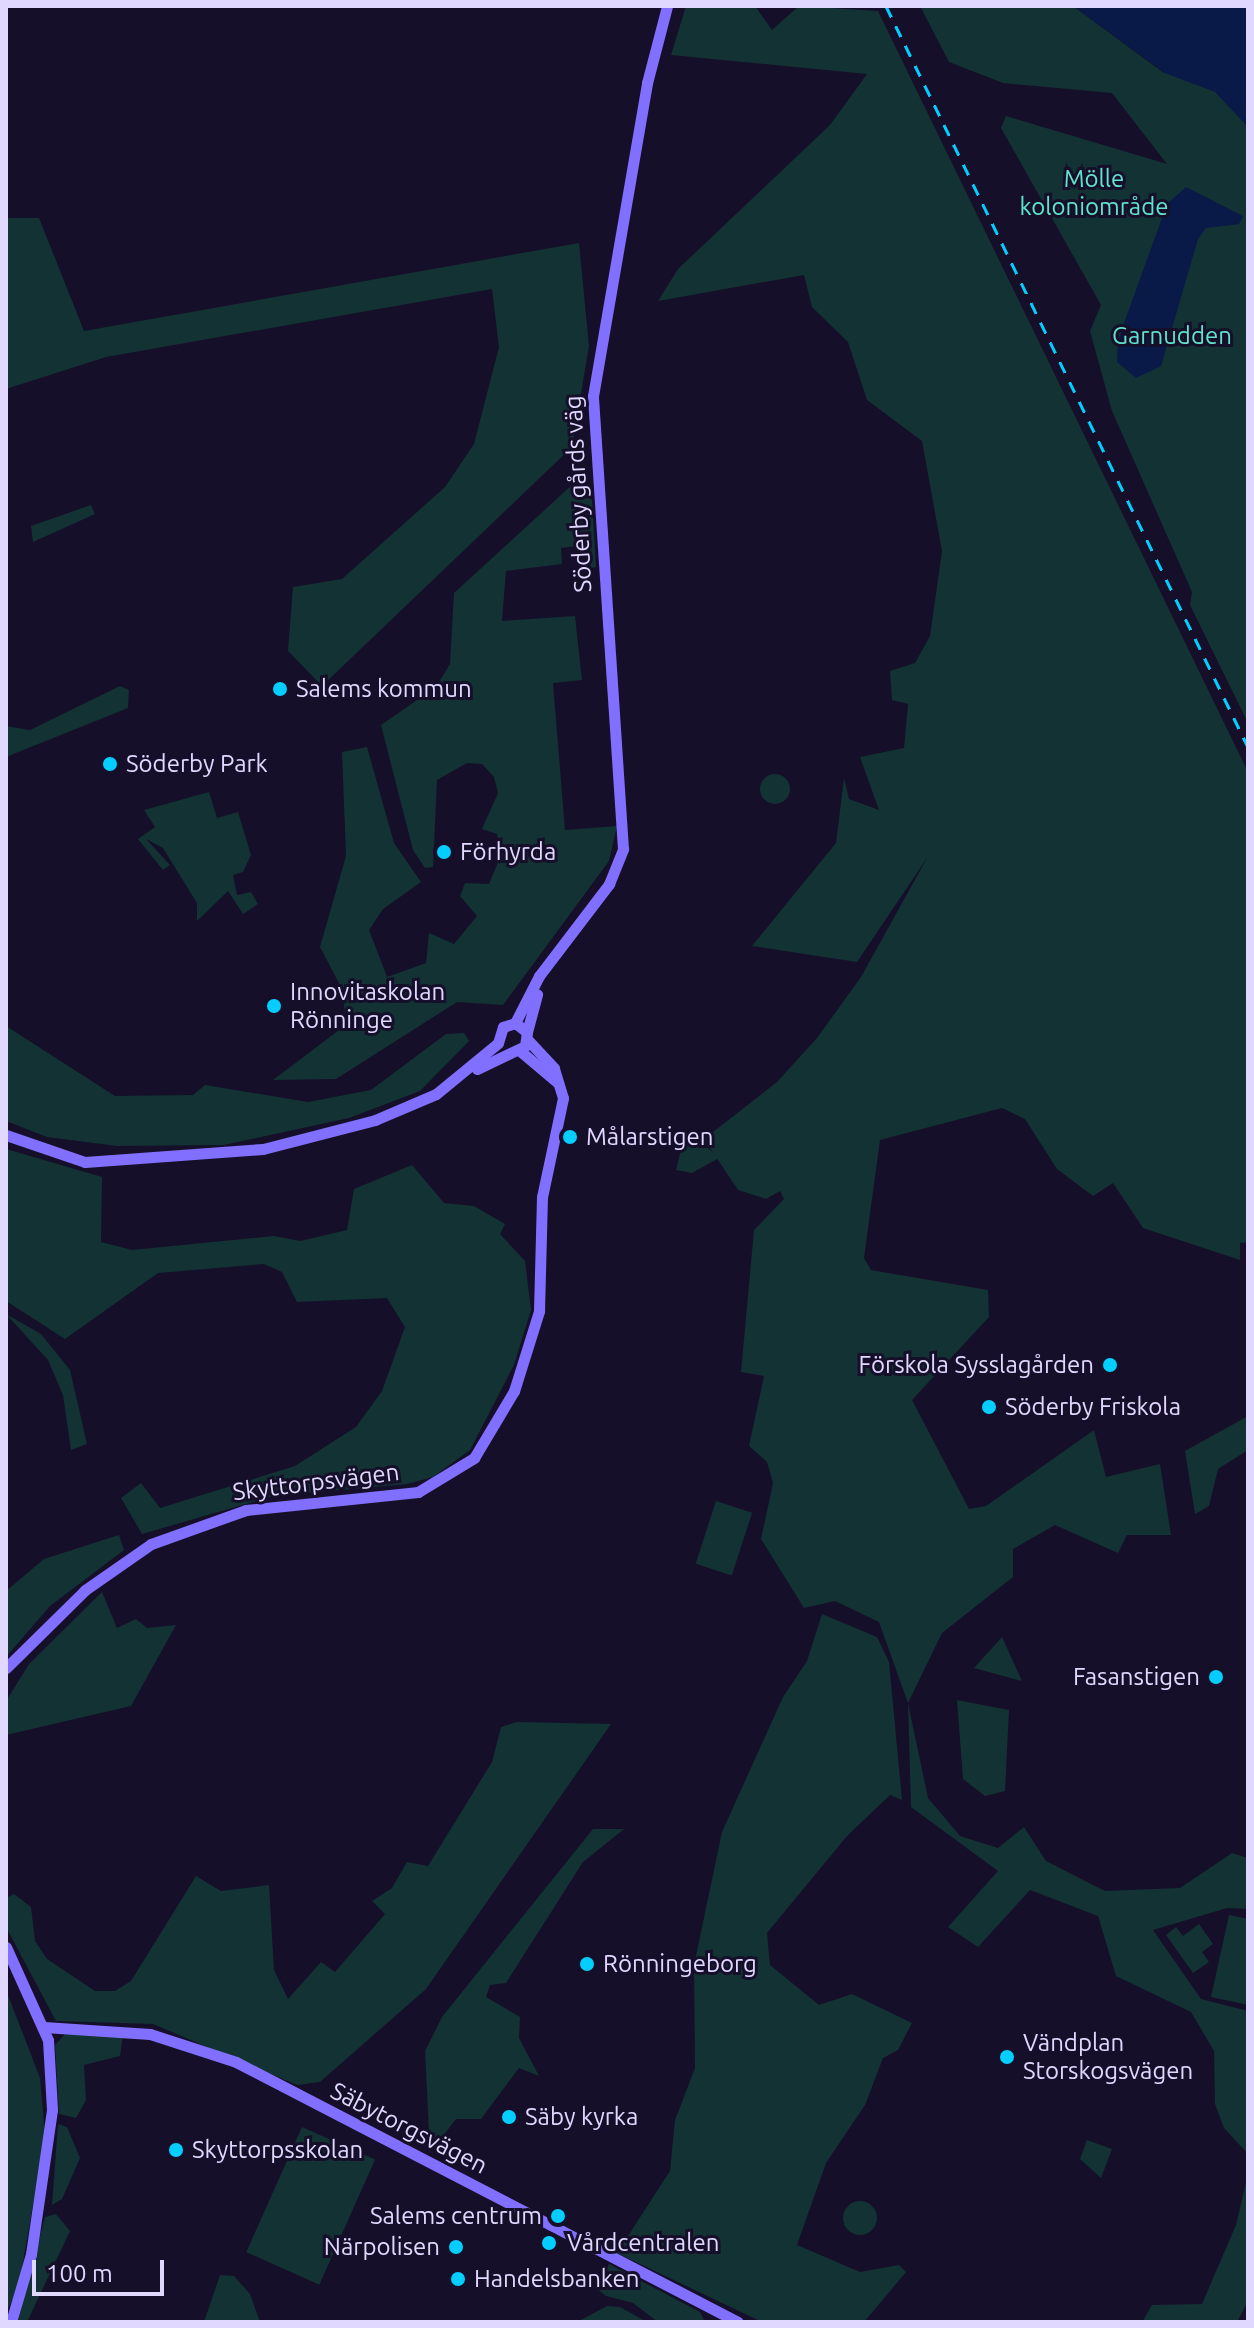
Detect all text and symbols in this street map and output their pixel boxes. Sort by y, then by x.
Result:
park label: Mölle koloniområde [1020,165,1168,221]
park label: Garnudden [1112,322,1232,350]
street label: Söderby gårds väg [558,395,598,593]
place label: Salems kommun [296,675,472,703]
marker: Salems kommun [271,680,289,698]
place label: Söderby Park [126,750,268,778]
marker: Söderby Park [101,755,119,773]
place label: Förhyrda [460,838,556,866]
marker: Förhyrda [435,843,453,861]
place label: Innovitaskolan Rönninge [290,978,445,1034]
marker: Innovitaskolan Rönninge [265,997,283,1015]
place label: Målarstigen [586,1123,713,1151]
marker: Målarstigen [561,1128,579,1146]
place label: Förskola Sysslagården [858,1351,1094,1379]
marker: Förskola Sysslagården [1101,1356,1119,1374]
place label: Söderby Friskola [1005,1393,1181,1421]
marker: Söderby Friskola [980,1398,998,1416]
street label: Skyttorpsvägen [231,1458,401,1506]
place label: Fasanstigen [1073,1663,1200,1691]
marker: Fasanstigen [1207,1668,1225,1686]
place label: Rönningeborg [603,1950,757,1978]
marker: Rönningeborg [578,1955,596,1973]
place label: Vändplan Storskogsvägen [1023,2029,1193,2085]
marker: Vändplan Storskogsvägen [998,2048,1016,2066]
street label: Säbytorgsvägen [326,2076,492,2180]
place label: Säby kyrka [525,2103,638,2131]
marker: Säby kyrka [500,2108,518,2126]
place label: Skyttorpsskolan [192,2136,363,2164]
marker: Skyttorpsskolan [167,2141,185,2159]
place label: Salems centrum [370,2202,542,2230]
marker: Salems centrum [549,2207,567,2225]
place label: Vårdcentralen [567,2229,719,2257]
marker: Vårdcentralen [538,2232,560,2254]
place label: Närpolisen [324,2233,440,2261]
marker: Närpolisen [447,2238,465,2256]
scale bar [36,2244,168,2294]
text: 100 m [46,2260,113,2287]
place label: Handelsbanken [474,2265,640,2293]
marker: Handelsbanken [449,2270,467,2288]

